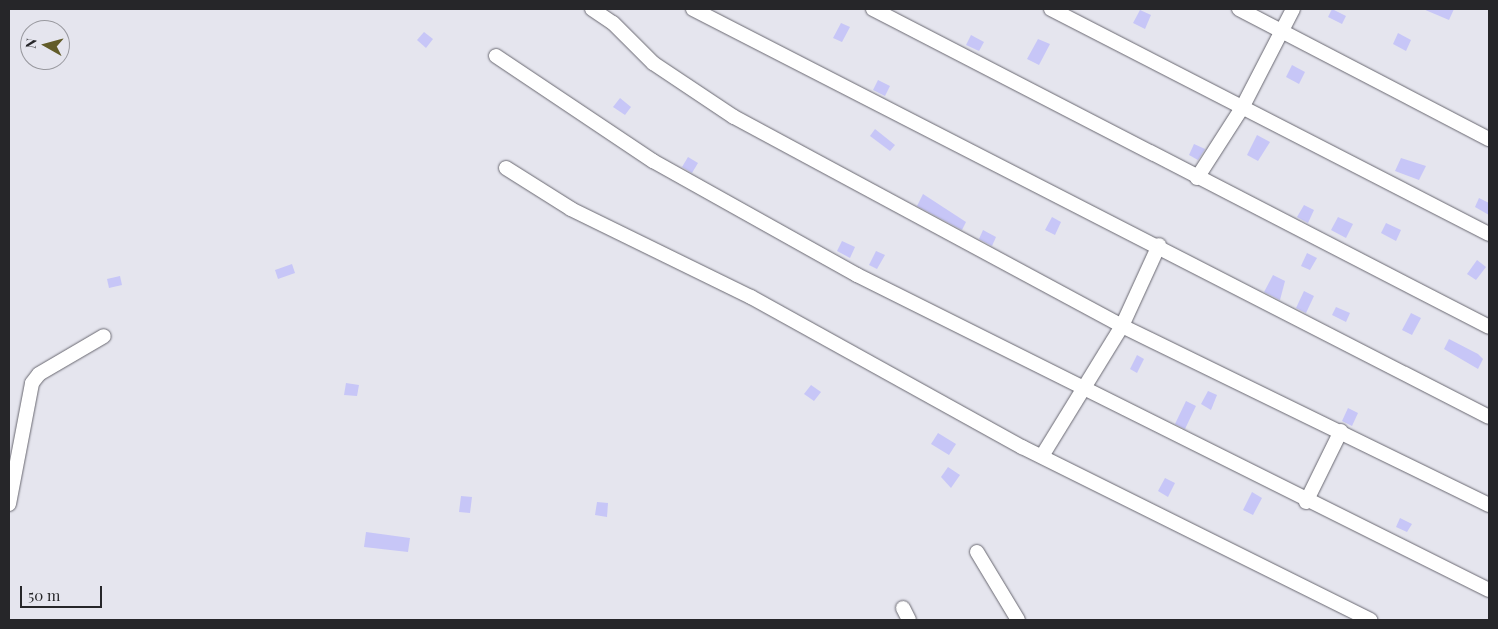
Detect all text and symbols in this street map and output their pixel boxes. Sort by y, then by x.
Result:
north arrow [20,20,70,70]
text: N [21,37,41,49]
scale bar [22,576,105,608]
text: 50 m [28,585,60,605]

